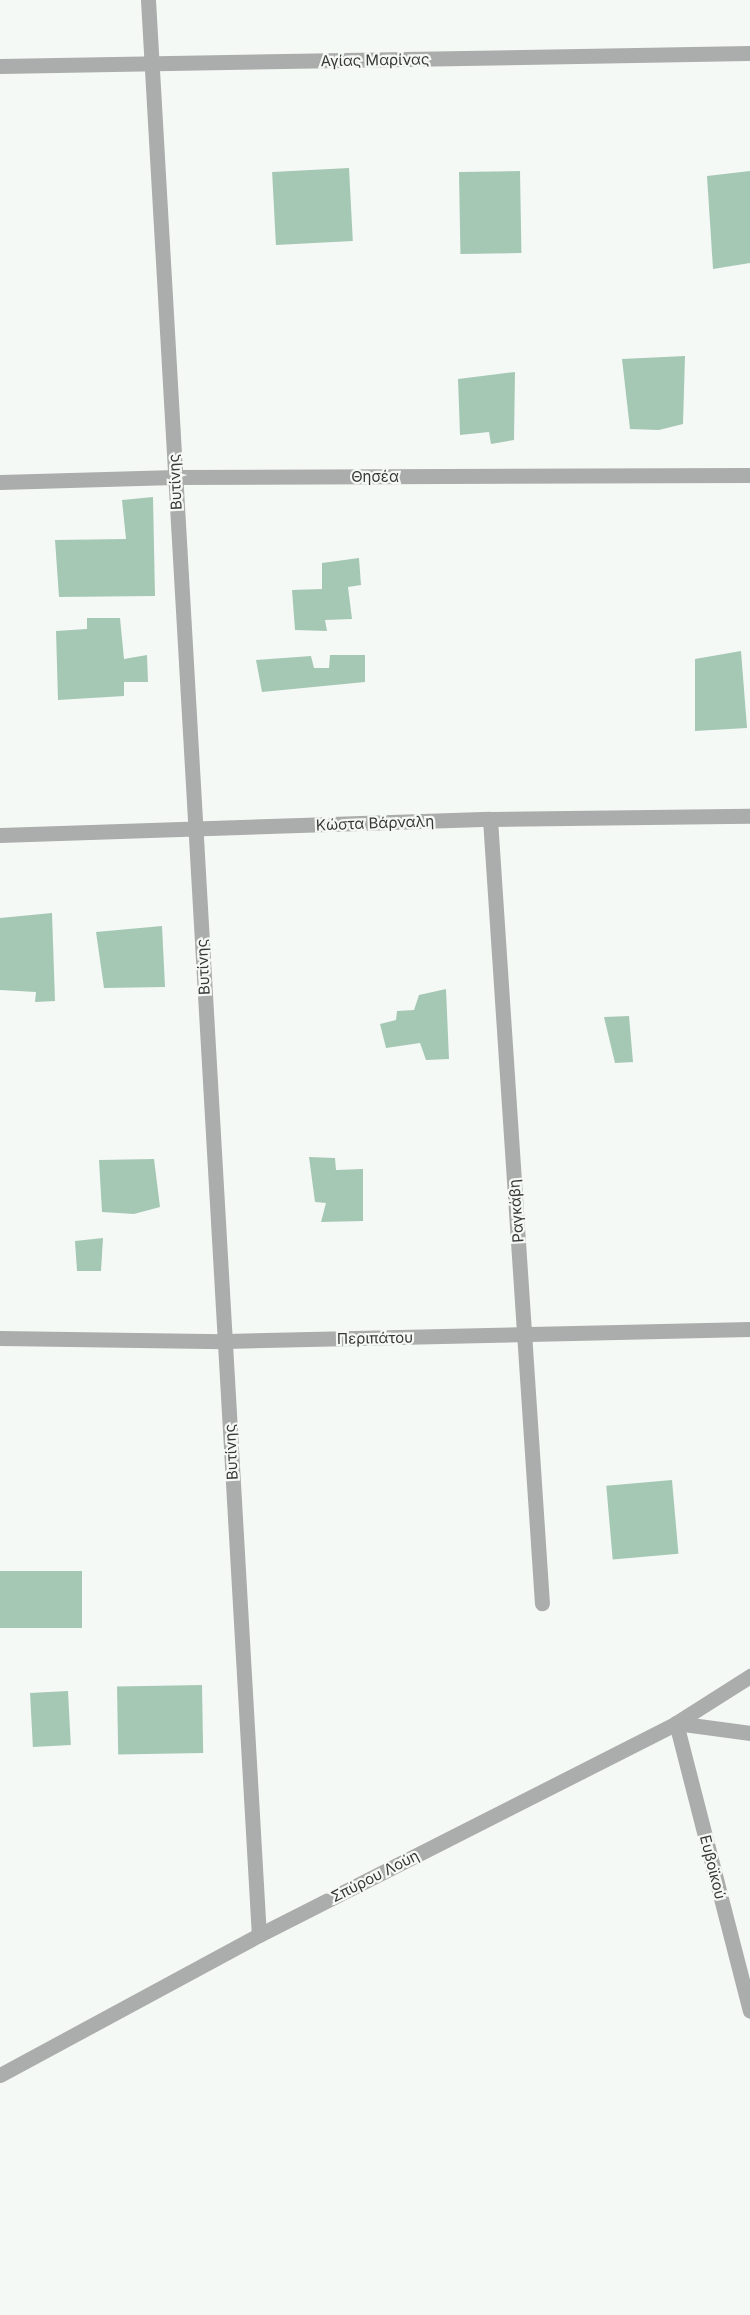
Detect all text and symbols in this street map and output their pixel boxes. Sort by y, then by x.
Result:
street label: Αγίας Μαρίνας [320,50,430,70]
street label: Βυτίνης [165,454,185,510]
street label: Θησέα [351,468,399,486]
street label: Κώστα Βάρναλη [316,812,434,834]
street label: Βυτίνης [193,939,213,995]
street label: Ραγκάβη [505,1179,527,1243]
street label: Περιπάτου [337,1328,413,1348]
street label: Βυτίνης [221,1424,241,1480]
street label: Ευβοϊκού [696,1833,730,1901]
street label: Σπύρου Λούη [328,1846,422,1906]

